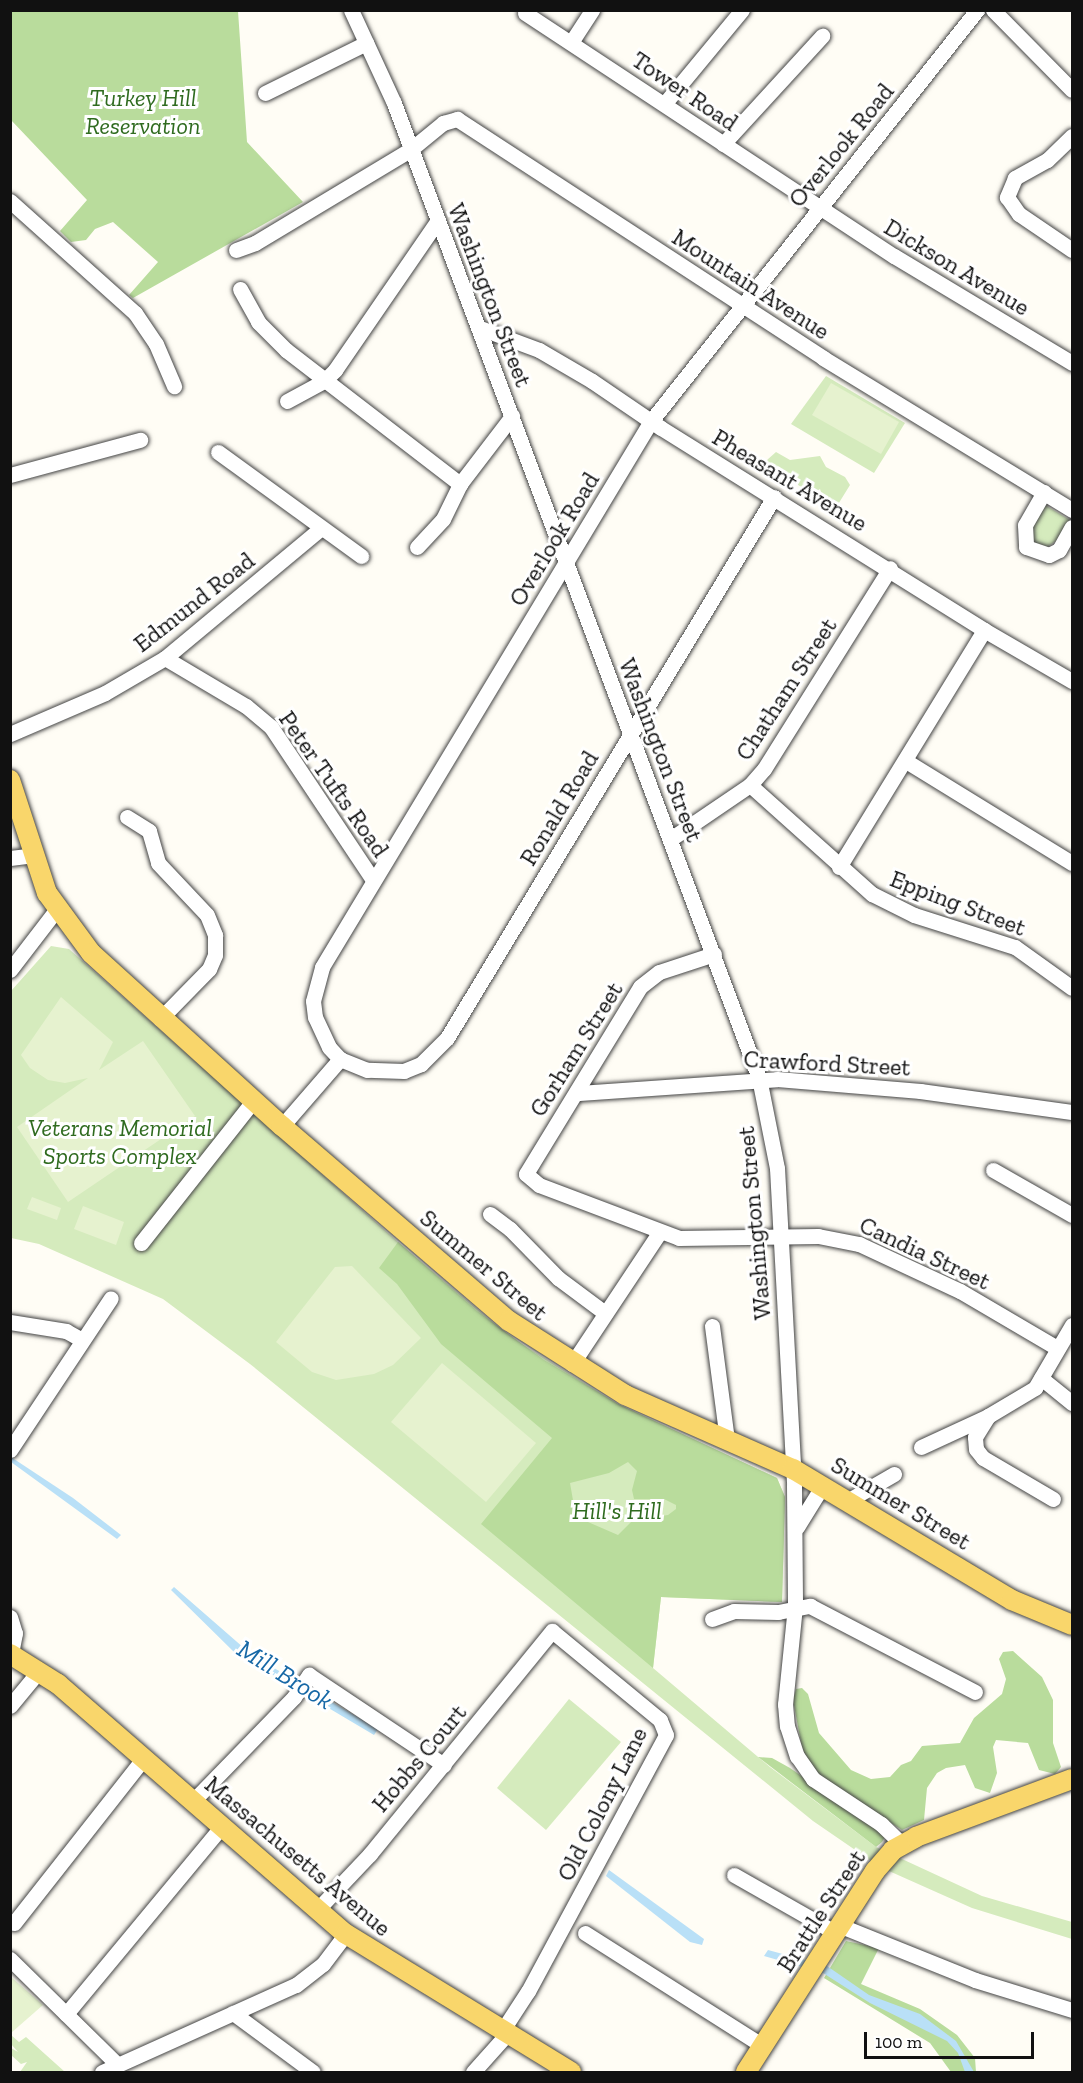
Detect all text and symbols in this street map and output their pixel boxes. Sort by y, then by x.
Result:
street label: Tower Road [626,45,744,137]
street label: Overlook Road [782,77,900,213]
park label: Turkey Hill Reservation [85,84,201,140]
street label: Washington Street [442,199,538,391]
street label: Dickson Avenue [879,212,1035,322]
street label: Mountain Avenue [667,222,835,346]
street label: Pheasant Avenue [707,422,873,538]
street label: Overlook Road [503,467,605,611]
street label: Edmund Road [128,546,260,658]
street label: Chatham Street [729,612,843,766]
street label: Washington Street [613,654,709,846]
street label: Peter Tufts Road [273,705,395,863]
street label: Ronald Road [513,745,605,871]
street label: Epping Street [886,864,1030,942]
street label: Gorham Street [523,976,629,1122]
street label: Crawford Street [743,1044,911,1082]
park label: Veterans Memorial Sports Complex [28,1114,212,1170]
street label: Washington Street [731,1125,777,1321]
street label: Summer Street [414,1203,554,1327]
street label: Candia Street [855,1210,995,1296]
street label: Summer Street [826,1450,976,1556]
park label: Hill's Hill [572,1497,662,1525]
water label: Mill Brook [231,1633,339,1717]
street label: Hobbs Court [366,1698,472,1818]
street label: Old Colony Lane [551,1722,653,1886]
street label: Massachusetts Avenue [199,1770,397,1942]
street label: Brattle Street [771,1844,871,1978]
scale bar [867,2020,1036,2058]
text: 100 m [875,2031,922,2053]

